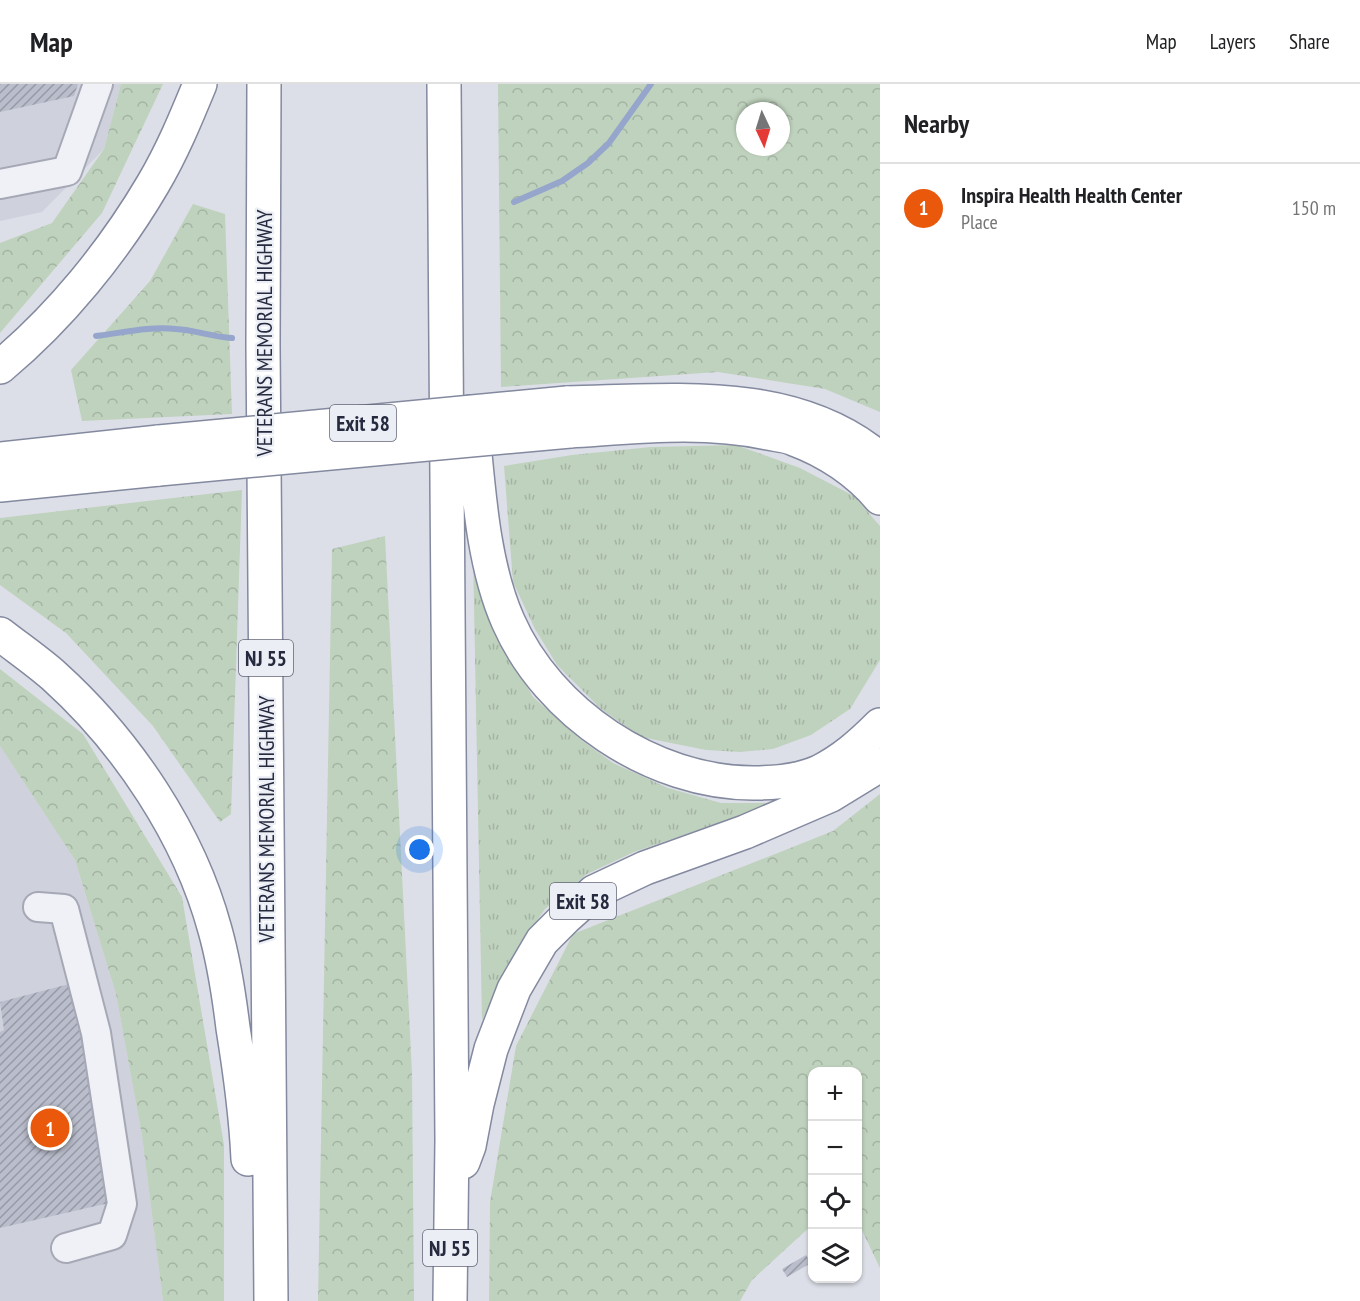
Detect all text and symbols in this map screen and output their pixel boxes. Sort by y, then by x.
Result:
text: Map [30,23,73,60]
text: Map [1146,28,1177,55]
text: Layers [1210,28,1256,55]
text: Share [1289,28,1330,55]
north arrow [736,102,790,156]
text: Nearby [904,107,969,140]
text: Inspira Health Health Center [961,181,1182,209]
text: 1 [919,195,928,221]
text: 150 m [1292,195,1336,221]
text: Place [961,209,998,235]
street label: VETERANS MEMORIAL HIGHWAY [250,210,278,457]
road number: Exit 58 [330,405,396,441]
road number: NJ 55 [239,640,293,676]
street label: VETERANS MEMORIAL HIGHWAY [252,696,280,943]
your location [405,835,434,864]
road number: Exit 58 [550,883,616,919]
map controls [808,1067,862,1283]
button: + [808,1067,862,1121]
pin: 1 [31,1106,70,1150]
button: − [808,1121,862,1175]
button: locate [808,1175,862,1229]
button: layers [808,1229,862,1283]
road number: NJ 55 [423,1230,477,1266]

